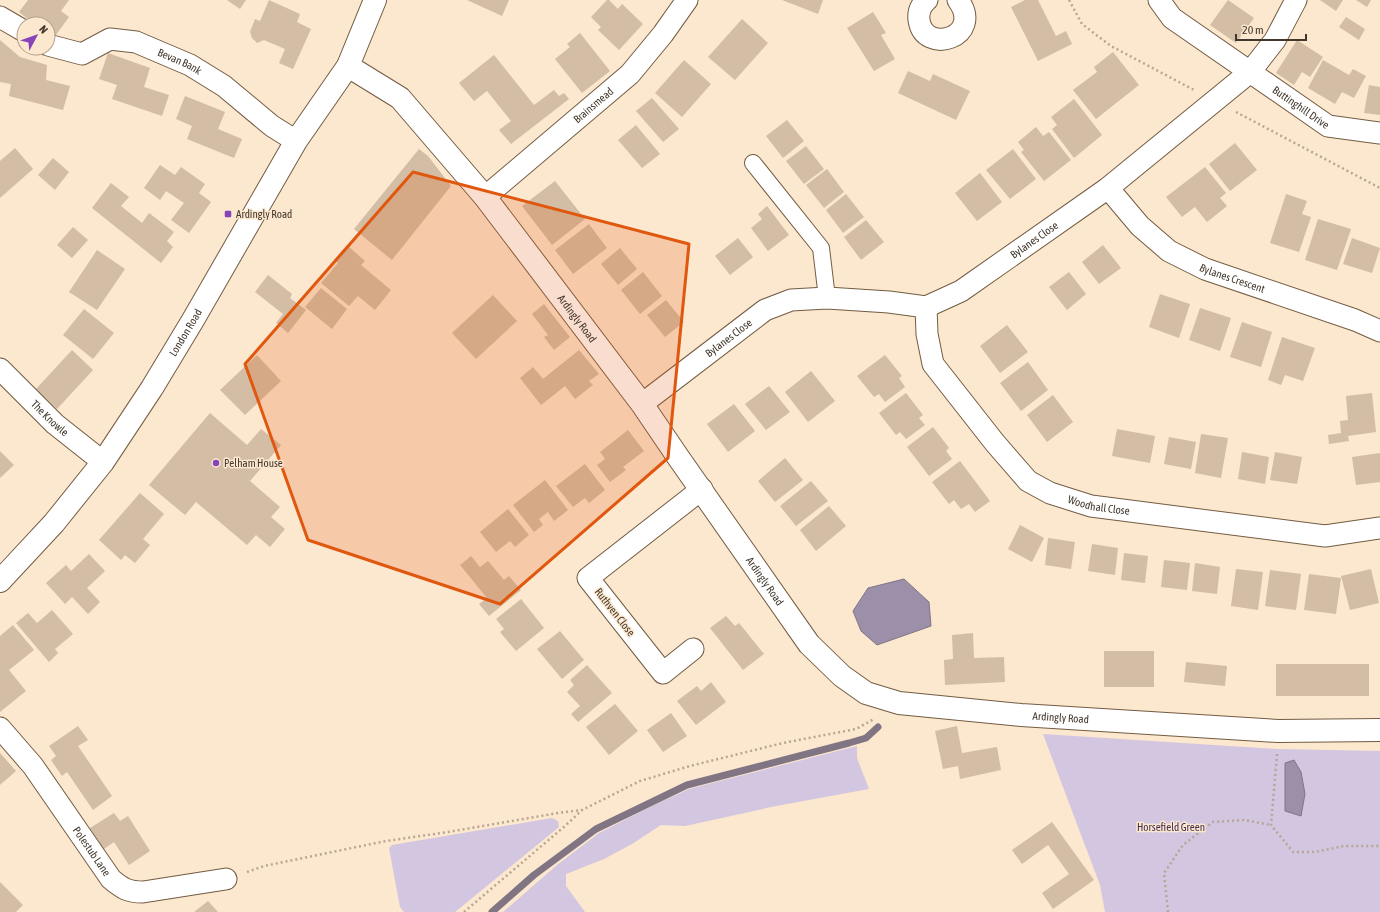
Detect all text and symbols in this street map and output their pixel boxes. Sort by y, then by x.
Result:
north arrow [16,16,56,56]
scale bar [1236,16,1306,42]
text: N [37,23,50,36]
text: 20 m [1242,23,1264,37]
street label: Bevan Bank [156,46,204,77]
street label: Buttinghill Drive [1270,83,1332,131]
street label: Brainsmead [571,85,616,125]
place label: Ardingly Road [236,208,292,220]
marker: Ardingly Road [223,209,233,219]
street label: Bylanes Close [1008,219,1060,261]
street label: Bylanes Crescent [1198,261,1266,295]
street label: Ardingly Road [555,292,599,345]
street label: London Road [167,307,204,358]
street label: Bylanes Close [703,316,754,359]
street label: The Knowle [29,398,71,438]
place label: Pelham House [224,457,283,469]
marker: Pelham House [211,458,221,468]
street label: Woodhall Close [1066,493,1130,517]
street label: Ardingly Road [744,555,786,608]
street label: Ruthven Close [593,586,637,638]
street label: Ardingly Road [1032,710,1089,725]
park label: Horsefield Green [1137,821,1205,833]
street label: Polestub Lane [71,824,113,878]

